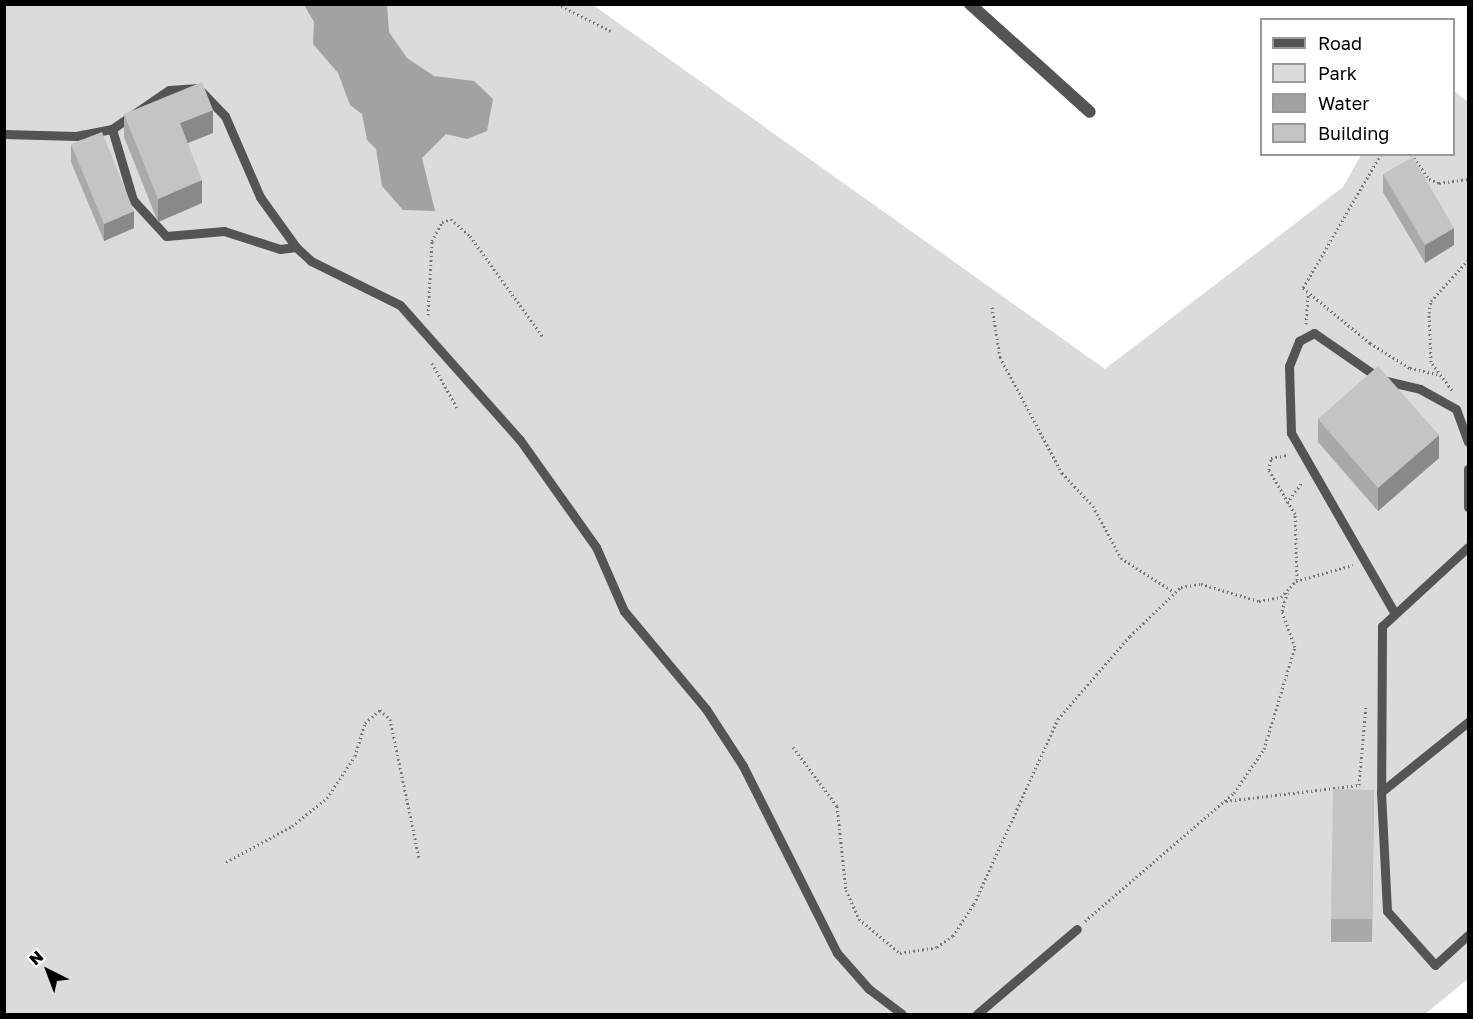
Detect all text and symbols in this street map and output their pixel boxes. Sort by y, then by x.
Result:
legend [1260,18,1455,156]
text: Road [1318,32,1362,54]
text: Park [1318,62,1357,84]
text: Water [1318,92,1369,114]
text: Building [1318,122,1389,144]
north arrow [18,941,78,1001]
text: N [25,946,47,969]

